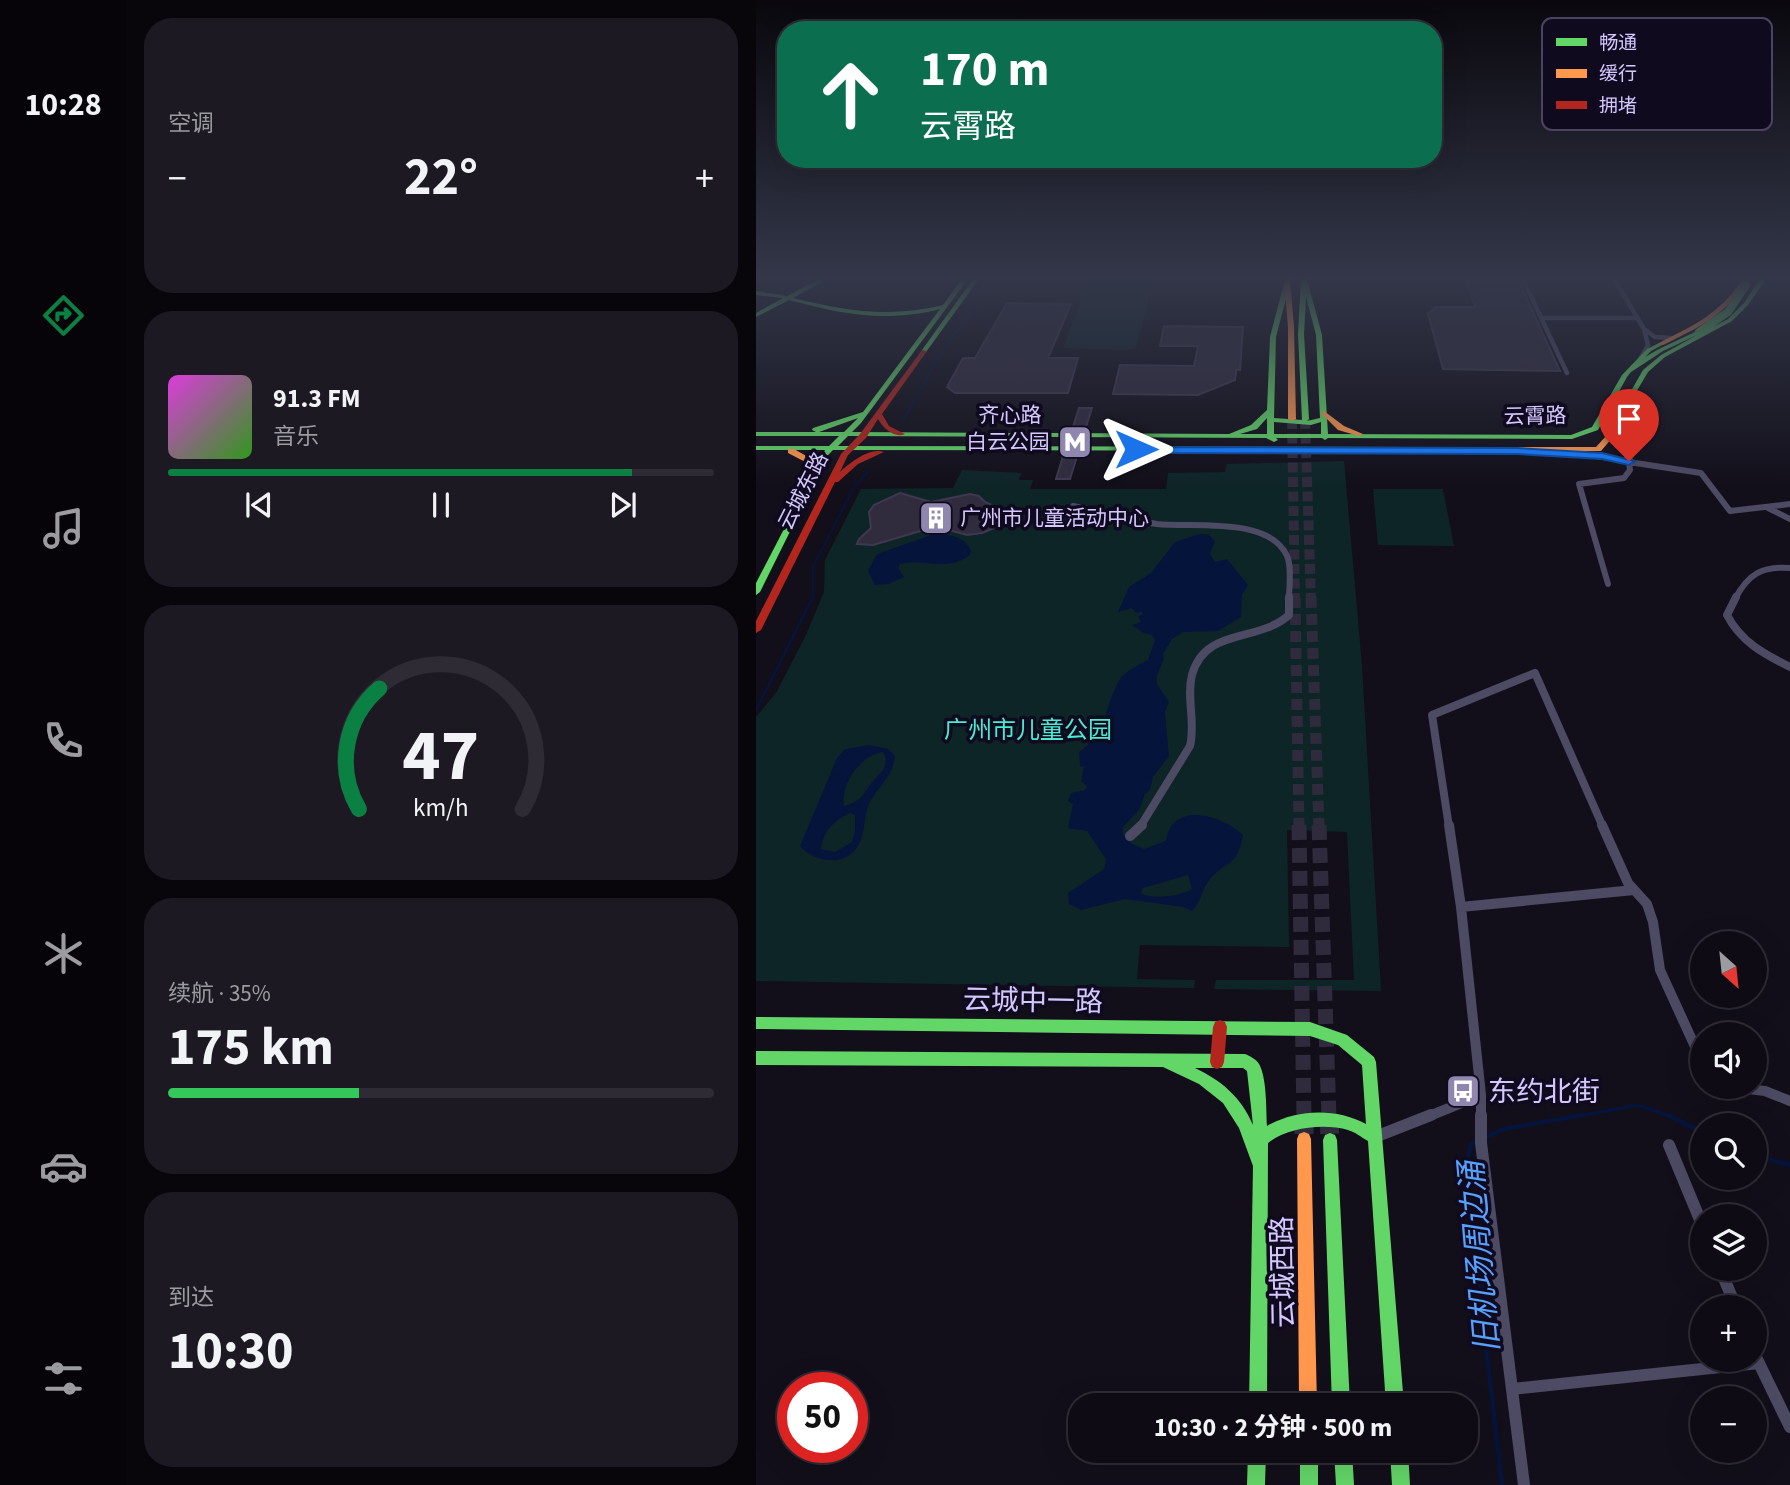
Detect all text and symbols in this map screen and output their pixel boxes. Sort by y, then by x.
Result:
legend [1542,18,1772,130]
text: 畅通 [1599,30,1637,57]
text: 170 m [920,35,1049,105]
icon: ahead [805,49,896,140]
text: 缓行 [1599,61,1637,88]
text: 10:28 [24,82,102,128]
text: 拥堵 [1599,93,1637,120]
text: 云霄路 [920,104,1016,150]
text: 空调 [168,107,214,140]
text: 22° [404,141,478,215]
text: − [168,152,187,206]
text: + [695,152,714,206]
icon: directions [39,291,88,340]
text: 91.3 FM [273,380,361,417]
pin [1599,389,1659,461]
street label: 齐心路 [979,400,1042,430]
street label: 云霄路 [1503,400,1567,432]
icon: arrive [1610,400,1648,438]
position arrow [1099,412,1173,486]
text: 音乐 [273,420,319,453]
metro station icon: 白云公园 [1056,423,1094,461]
place label: 白云公园 [966,427,1050,457]
street label: 云城东路 [771,447,835,535]
icon: previous [240,486,278,524]
icon: pause [422,486,460,524]
icon: next [604,486,642,524]
building icon: 广州市儿童活动中心 [917,499,955,537]
place label: 广州市儿童活动中心 [960,503,1149,533]
icon: music [39,504,88,553]
text: 47 [403,704,479,808]
park label: 广州市儿童公园 [944,713,1112,748]
icon: phone [39,716,88,765]
text: km/h [413,789,469,825]
icon: climate [39,929,88,978]
north arrow [1690,931,1768,1008]
map controls [1690,931,1767,1463]
text: 续航 · 35% [168,977,271,1010]
street label: 云城中一路 [963,980,1103,1022]
text: 175 km [168,1011,334,1085]
button: sound [1690,1022,1767,1099]
bus stop icon: 东约北街 [1444,1072,1482,1110]
place label: 东约北街 [1488,1072,1600,1112]
button: search [1690,1113,1767,1190]
icon: car [39,1142,88,1191]
water label: 旧机场周边涌 [1448,1156,1511,1355]
button: layers [1690,1204,1767,1281]
street label: 云城西路 [1262,1216,1304,1328]
text: 到达 [168,1281,214,1314]
button: + [1690,1295,1767,1372]
text: 10:30 [168,1315,293,1389]
icon: filters [39,1354,88,1403]
speed limit sign: 50 [777,1372,868,1463]
button: − [1690,1386,1767,1463]
text: 10:30 · 2 分钟 · 500 m [1154,1409,1392,1446]

